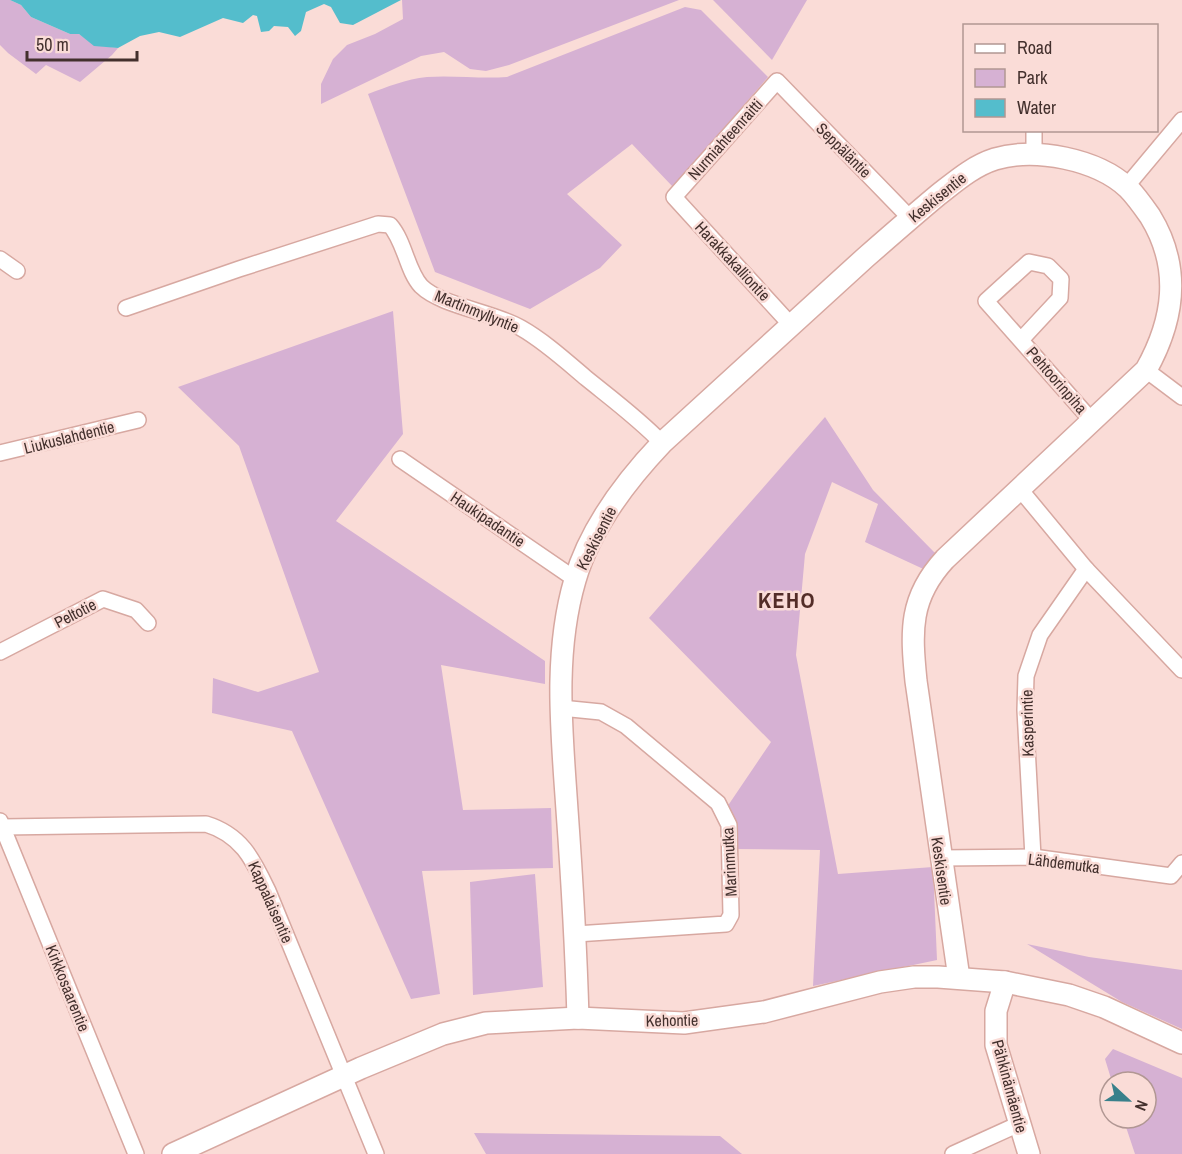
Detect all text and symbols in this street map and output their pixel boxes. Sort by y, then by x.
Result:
scale bar [27,24,136,62]
legend [963,24,1158,132]
text: 50 m [36,32,69,57]
text: Road [1017,35,1052,60]
text: Park [1017,65,1048,90]
street label: Nurmiahteenraitti [683,94,767,184]
text: Water [1017,95,1056,120]
street label: Seppäläntie [811,117,877,183]
street label: Keskisentie [903,167,971,227]
street label: Harakkakalliontie [690,216,776,306]
street label: Martinmyllyntie [432,284,522,338]
street label: Pehtoorinpiha [1022,342,1093,419]
street label: Liukuslahdentie [21,415,117,459]
street label: Haukipadantie [446,486,530,552]
street label: Keskisentie [571,502,621,574]
district label: KEHO [758,585,816,615]
street label: Peltotie [50,593,100,633]
street label: Kasperintie [1015,689,1039,757]
street label: Marinmutka [716,826,742,897]
street label: Keskisentie [926,836,958,906]
street label: Lähdemutka [1027,848,1102,878]
street label: Kappalaisentie [243,858,299,946]
street label: Kirkkosaarentie [41,941,95,1035]
street label: Kehontie [646,1009,698,1031]
street label: Pähkinämäentie [987,1037,1033,1135]
north arrow [1098,1070,1158,1130]
text: N [1130,1097,1154,1114]

